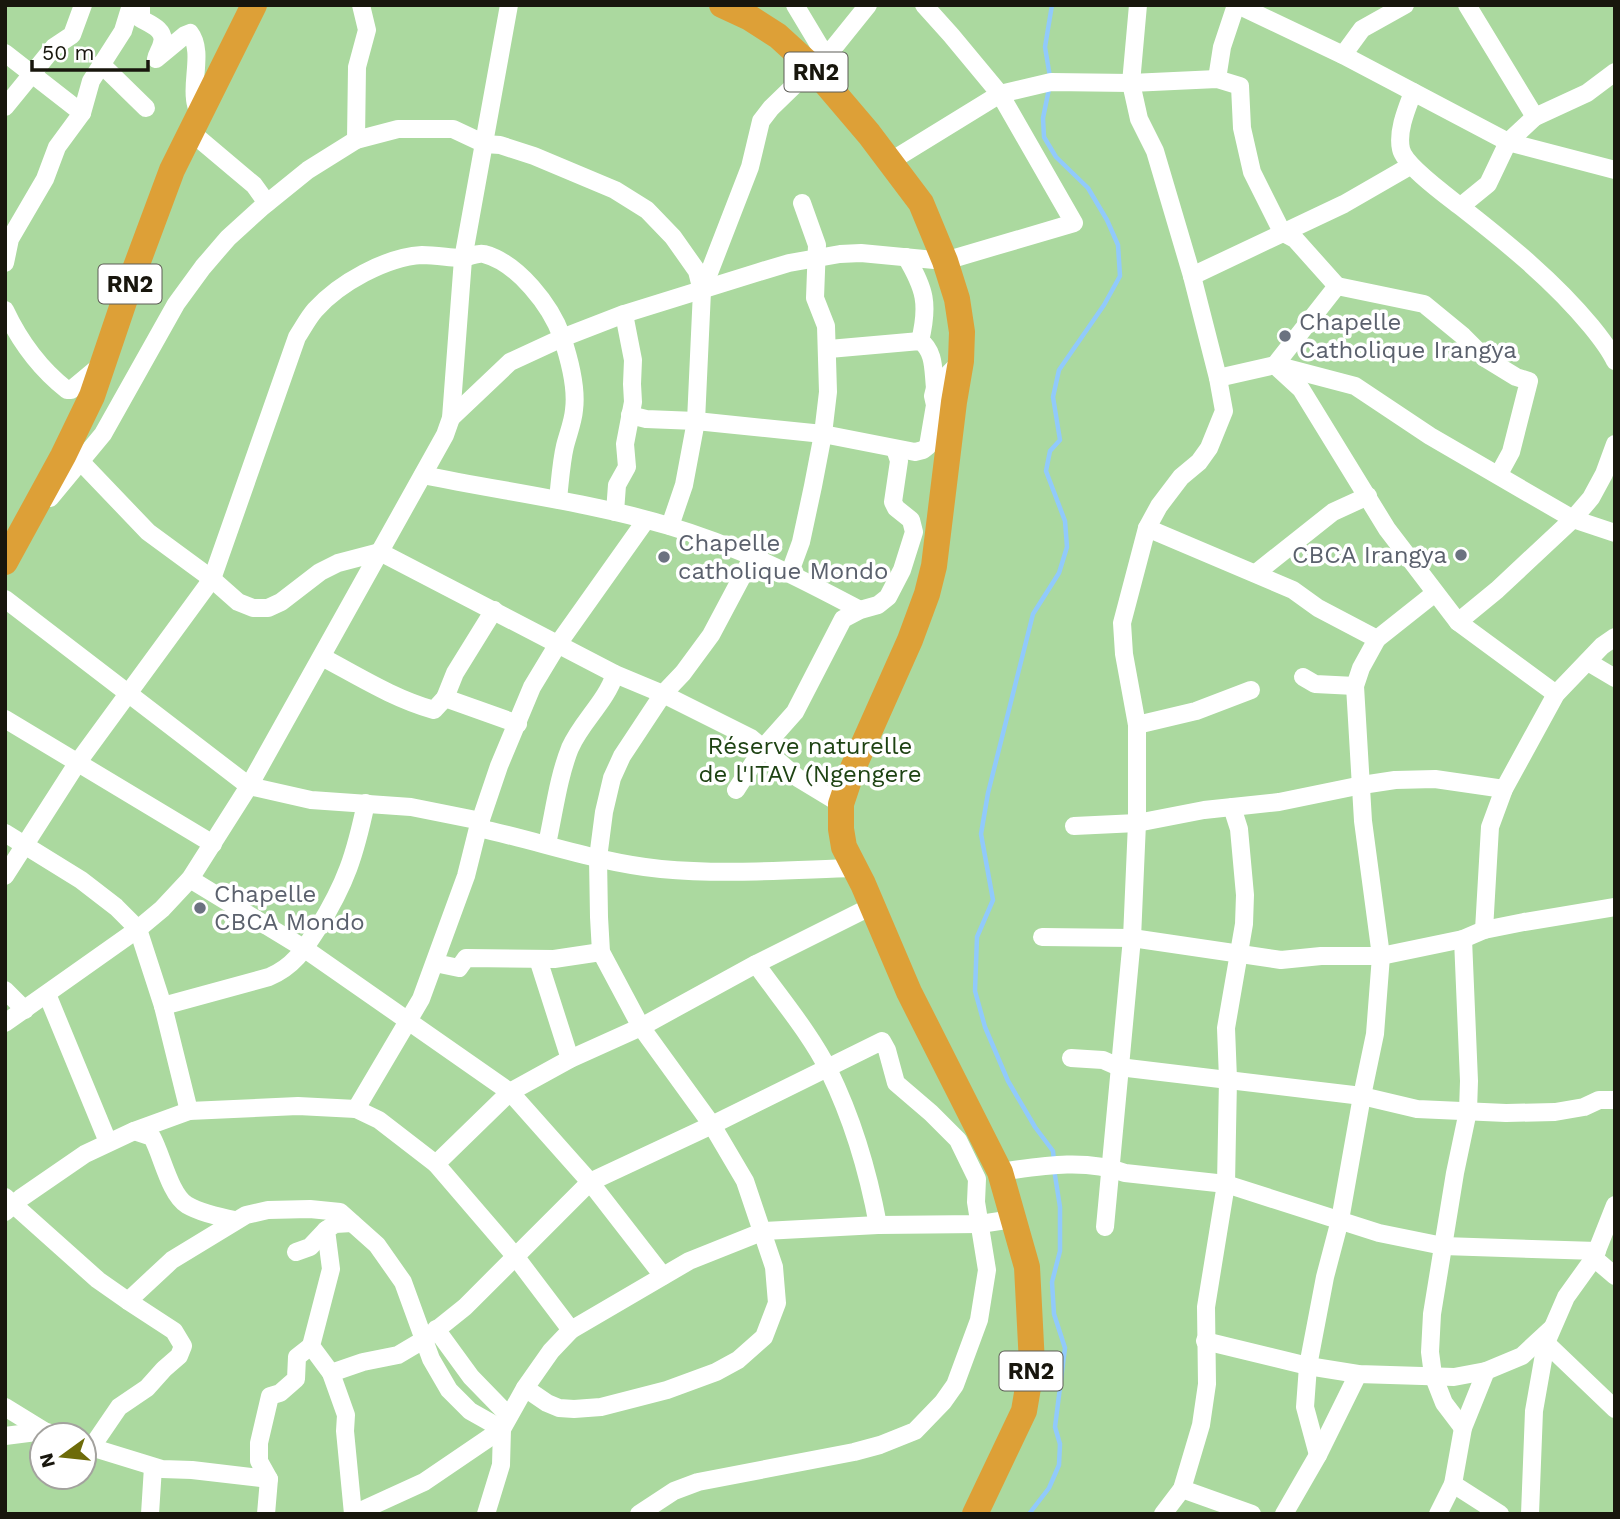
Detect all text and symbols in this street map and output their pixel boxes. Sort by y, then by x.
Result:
scale bar [32,28,147,72]
text: 50 m [42,40,94,65]
road number: RN2 [784,53,848,92]
road number: RN2 [99,264,162,304]
place label: Chapelle Catholique Irangya [1299,308,1517,364]
marker: Chapelle Catholique Irangya [1277,328,1293,344]
place label: Chapelle catholique Mondo [678,529,888,585]
place label: CBCA Irangya [1292,541,1447,569]
marker: CBCA Irangya [1453,547,1469,563]
marker: Chapelle catholique Mondo [656,549,672,565]
park label: Réserve naturelle de l'ITAV (Ngengere [698,732,922,788]
place label: Chapelle CBCA Mondo [214,880,365,936]
marker: Chapelle CBCA Mondo [192,900,208,916]
road number: RN2 [1000,1352,1062,1390]
north arrow [28,1421,98,1491]
text: N [34,1450,60,1470]

